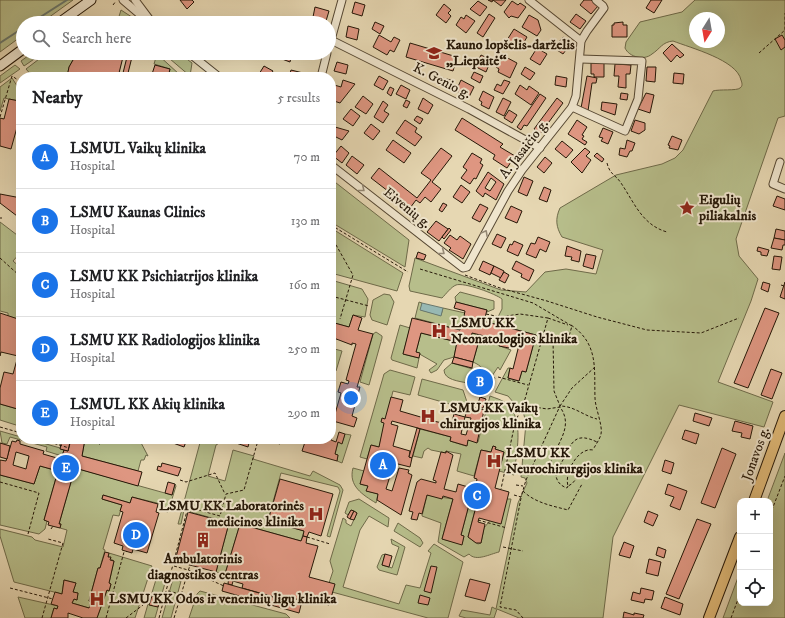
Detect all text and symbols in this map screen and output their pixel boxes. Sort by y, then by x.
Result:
north arrow [689,12,725,48]
search box [16,16,336,60]
icon: search [30,27,52,49]
text: Search here [62,29,131,48]
place label: Kauno lopšelis-darželis „Liepaitė“ [446,36,575,70]
school or university icon: Kauno lopšelis-darželis „Liepaitė“ [425,44,443,62]
street label: K. Genio g. [410,59,474,103]
text: Nearby [32,87,82,109]
text: 5 results [278,90,320,106]
street label: A. Jasaičio g. [495,116,553,182]
text: LSMUL Vaikų klinika [70,139,206,158]
text: A [41,149,49,165]
text: 70 m [294,149,320,165]
text: Hospital [70,158,115,174]
street label: Eivenių g. [379,183,435,233]
one-way arrow [357,184,364,191]
place label: Eigulių piliakalnis [698,191,756,225]
place icon: Eigulių piliakalnis [678,199,696,217]
text: LSMU Kaunas Clinics [70,203,205,222]
text: B [41,213,49,229]
text: 130 m [291,213,320,229]
text: Hospital [70,222,115,238]
one-way arrow [480,229,488,237]
one-way arrow [438,248,445,255]
text: LSMU KK Psichiatrijos klinika [70,267,258,286]
text: C [41,277,49,293]
text: 160 m [289,277,320,293]
text: Hospital [70,286,115,302]
place label: LSMU KK Neonatologijos klinika [451,314,578,348]
hospital icon: LSMU KK Neonatologijos klinika [430,322,448,340]
text: LSMU KK Radiologijos klinika [70,331,260,350]
text: D [40,341,50,357]
text: 250 m [288,341,320,357]
text: Hospital [70,350,115,366]
pin: B [467,367,493,397]
your location [341,388,361,408]
text: LSMUL KK Akių klinika [70,395,225,414]
place label: LSMU KK Vaikų chirurgijos klinika [440,399,542,433]
text: E [40,405,50,421]
text: 290 m [288,405,320,421]
hospital icon: LSMU KK Vaikų chirurgijos klinika [419,407,437,425]
text: Hospital [70,414,115,430]
street label: Jonavos g. [737,425,774,485]
place label: LSMU KK Neurochirurgijos klinika [506,444,644,478]
pin: A [370,450,396,480]
hospital icon: LSMU KK Neurochirurgijos klinika [485,452,503,470]
pin: E [53,453,79,483]
pin: C [464,481,490,511]
place label: LSMU KK Laboratorinės medicinos klinika [159,497,305,531]
map controls [737,498,773,606]
button: + [737,498,773,534]
hospital icon: LSMU KK Laboratorinės medicinos klinika [307,505,325,523]
pin: D [123,520,149,550]
building icon: Ambulatorinis diagnostikos centras [194,531,212,549]
button: − [737,534,773,570]
place label: Ambulatorinis diagnostikos centras [148,550,259,584]
button: locate [737,570,773,606]
hospital icon: LSMU KK Odos ir venerinių ligų klinika [88,590,106,608]
place label: LSMU KK Odos ir venerinių ligų klinika [109,590,337,608]

